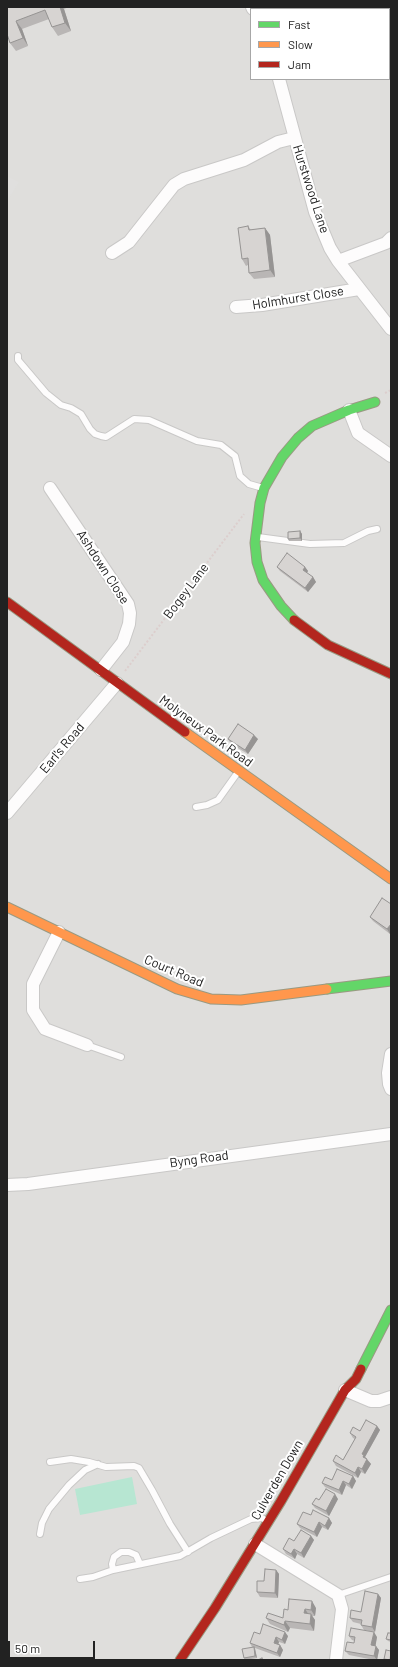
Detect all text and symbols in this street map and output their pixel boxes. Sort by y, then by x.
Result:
legend [250,8,390,80]
text: Fast [288,17,311,31]
text: Slow [288,37,313,51]
text: Jam [288,57,311,71]
street label: Hurstwood Lane [289,143,333,235]
street label: Holmhurst Close [251,283,345,313]
street label: Ashdown Close [73,527,133,607]
street label: Bogey Lane [160,560,212,622]
street label: Molyneux Park Road [156,692,256,770]
street label: Earl's Road [36,720,88,776]
street label: Court Road [142,952,206,990]
street label: Byng Road [169,1147,229,1171]
street label: Culverden Down [248,1437,306,1523]
scale bar [10,1633,97,1659]
text: 50 m [15,1641,40,1655]

